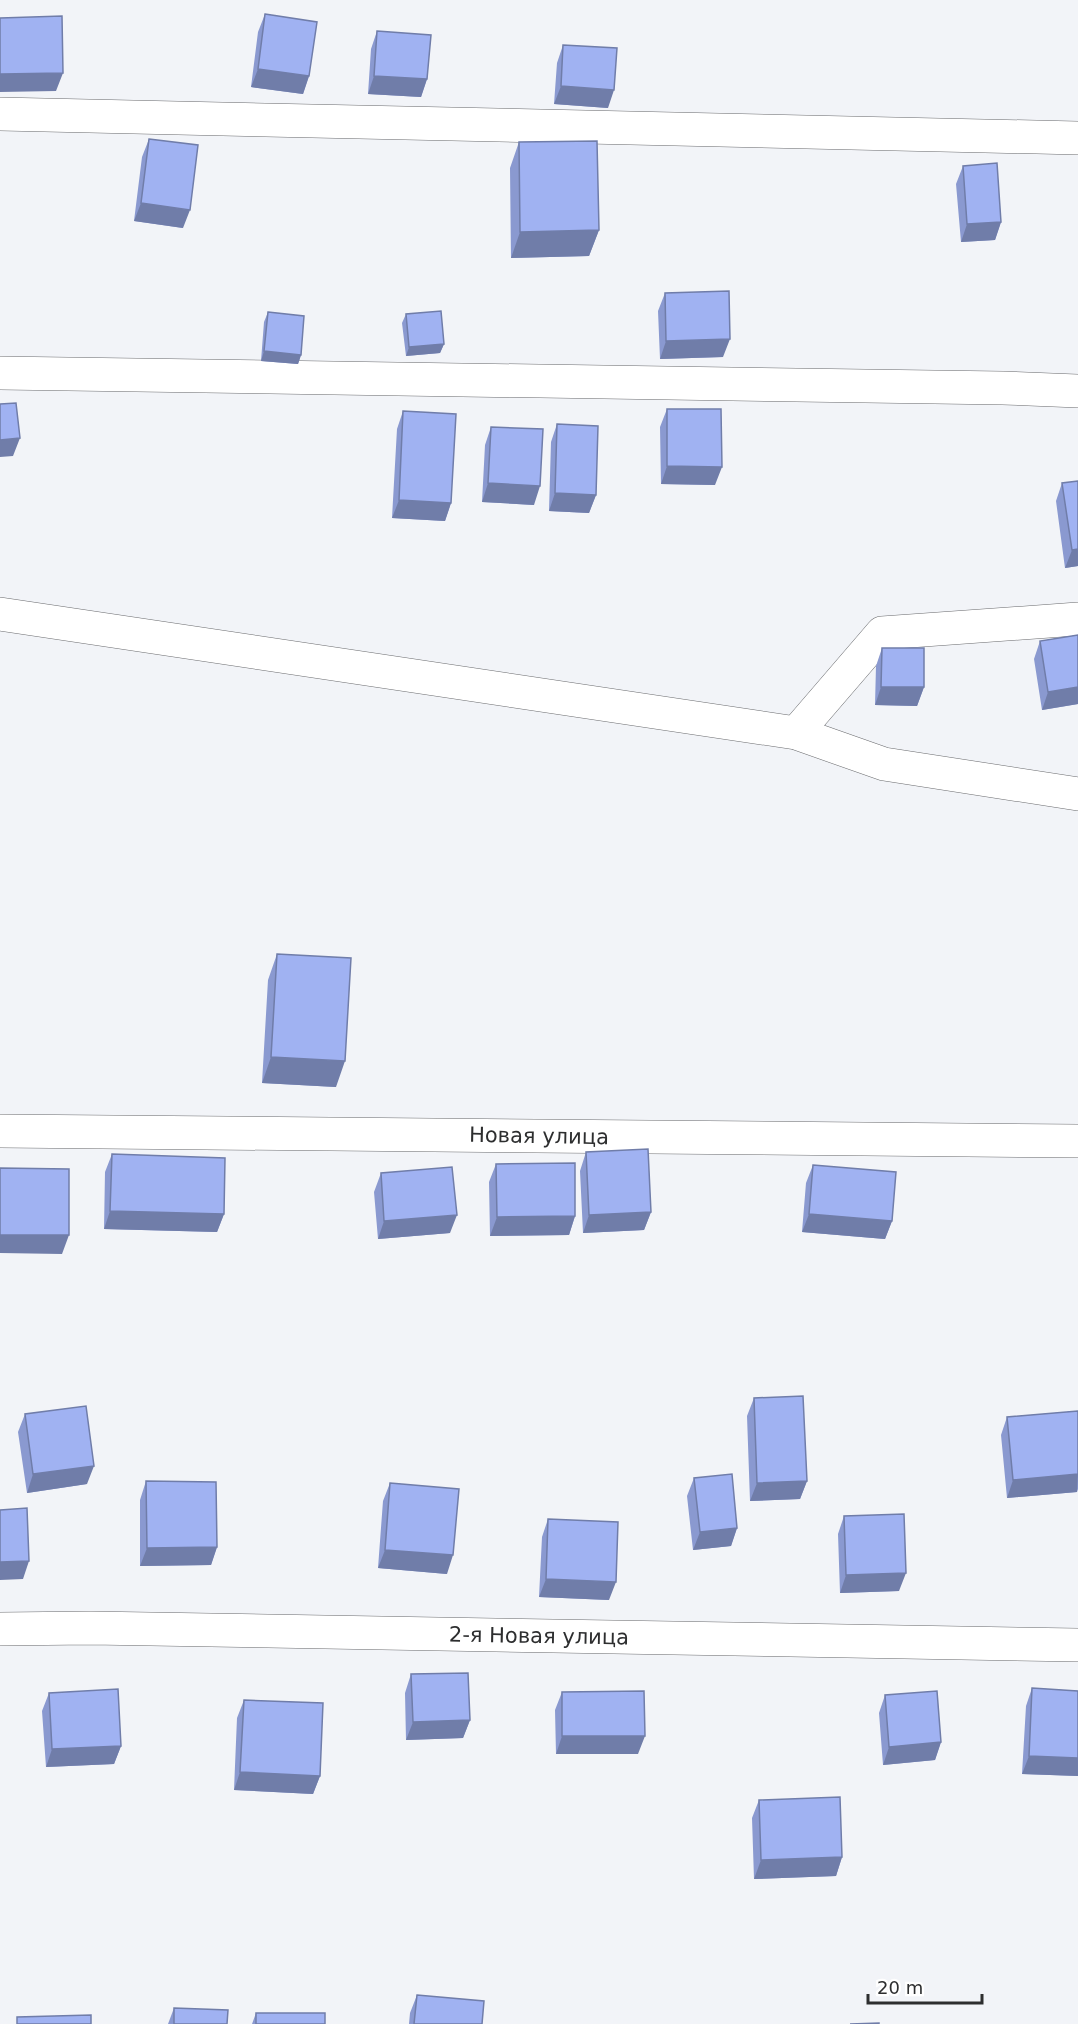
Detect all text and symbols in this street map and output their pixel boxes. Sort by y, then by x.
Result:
street label: Новая улица [469,1123,609,1149]
street label: 2-я Новая улица [449,1622,629,1650]
scale bar [868,1967,982,2005]
text: 20 m [877,1977,923,1998]

